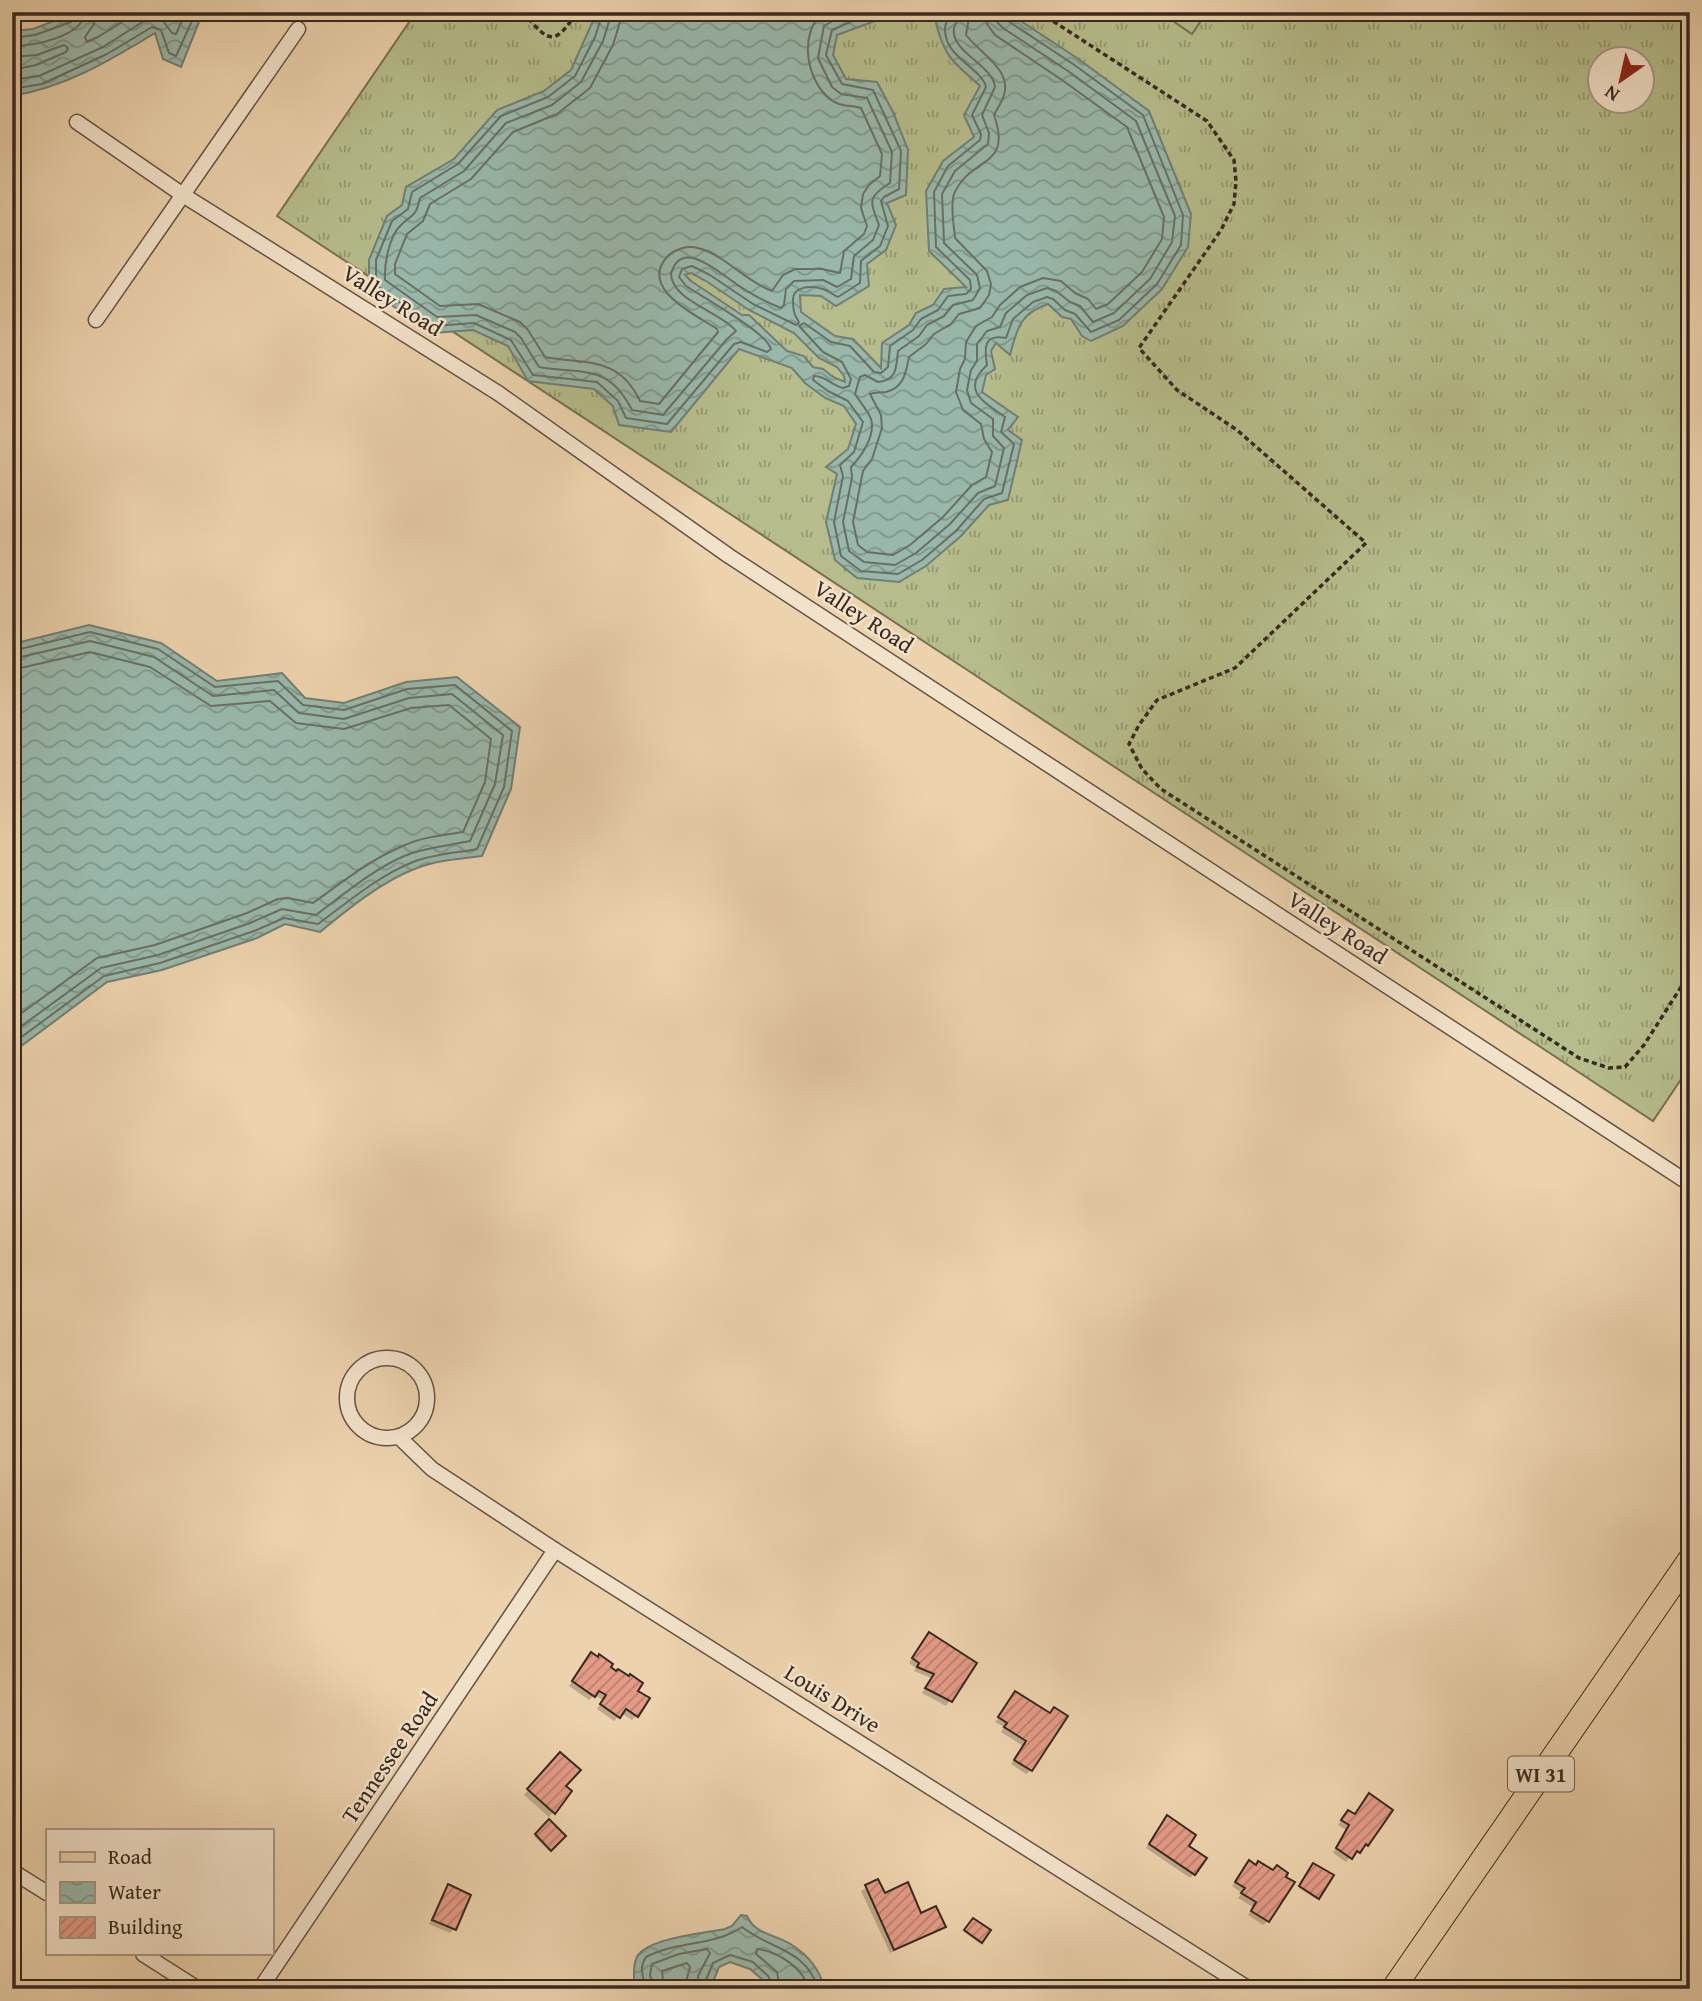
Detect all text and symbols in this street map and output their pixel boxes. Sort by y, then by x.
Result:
north arrow [1586,46,1656,116]
text: N [1598,79,1625,109]
street label: Valley Road [336,256,450,344]
street label: Valley Road [808,571,921,661]
street label: Valley Road [1282,882,1395,972]
street label: Louis Drive [779,1655,887,1741]
street label: Tennessee Road [333,1684,446,1829]
road number: WI 31 [1508,1756,1574,1792]
legend [46,1829,273,1955]
text: Road [108,1841,153,1872]
text: Water [108,1876,161,1907]
text: Building [108,1911,183,1942]

